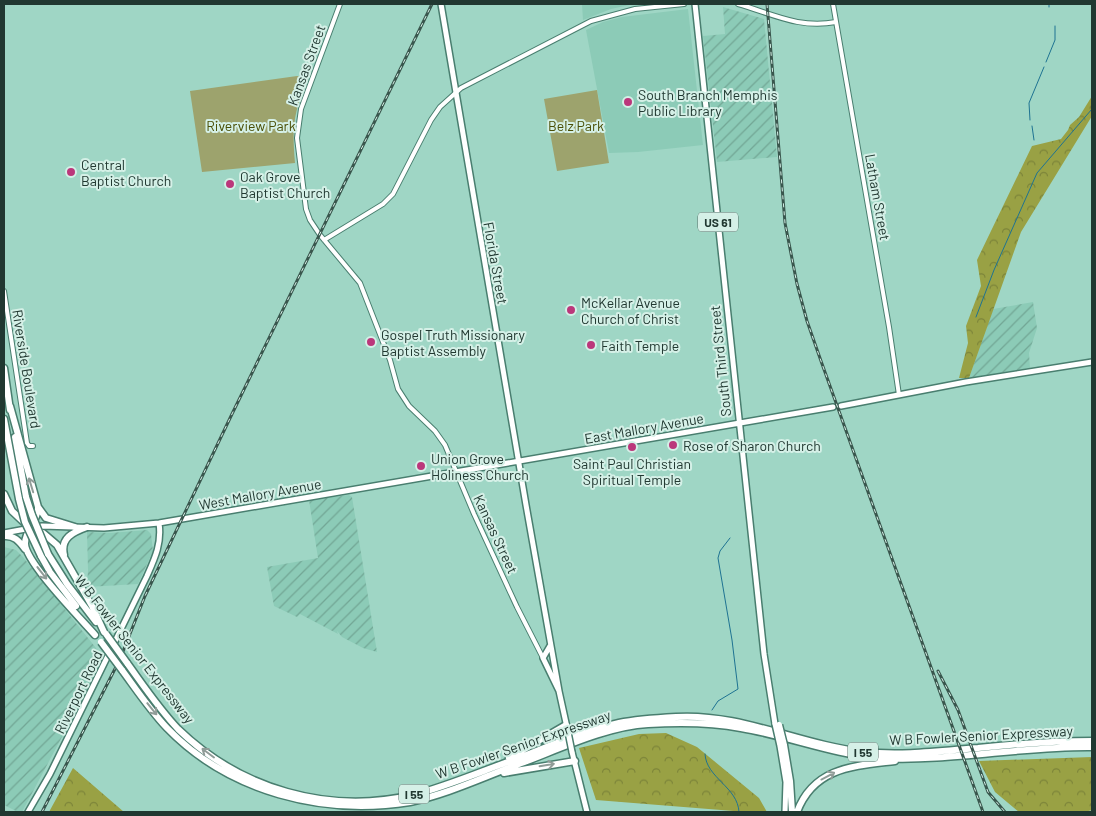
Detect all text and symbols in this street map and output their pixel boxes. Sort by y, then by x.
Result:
street label: Kansas Street [283,22,329,108]
place label: South Branch Memphis Public Library [638,86,778,119]
marker: South Branch Memphis Public Library [622,96,634,108]
park label: Riverview Park [206,117,296,134]
park label: Belz Park [548,117,604,134]
street label: Latham Street [862,152,894,242]
place label: Central Baptist Church [81,156,171,189]
marker: Central Baptist Church [65,166,77,178]
place label: Oak Grove Baptist Church [240,168,330,201]
marker: Oak Grove Baptist Church [224,178,236,190]
road number: US 61 [698,212,738,232]
street label: Florida Street [480,221,512,305]
place label: McKellar Avenue Church of Christ [581,294,680,327]
marker: McKellar Avenue Church of Christ [565,304,577,316]
street label: South Third Street [706,305,734,417]
street label: Riverside Boulevard [9,308,45,430]
place label: Gospel Truth Missionary Baptist Assembly [381,326,526,359]
marker: Gospel Truth Missionary Baptist Assembly [365,336,377,348]
place label: Faith Temple [601,337,679,354]
marker: Faith Temple [585,339,597,351]
street label: East Mallory Avenue [583,409,705,447]
place label: Rose of Sharon Church [683,437,821,454]
marker: Rose of Sharon Church [667,439,679,451]
marker: Saint Paul Christian Spiritual Temple [626,441,638,453]
place label: Union Grove Holiness Church [431,450,529,483]
place label: Saint Paul Christian Spiritual Temple [573,455,691,488]
marker: Union Grove Holiness Church [415,460,427,472]
street label: West Mallory Avenue [197,475,323,513]
one-way arrow [26,478,36,494]
street label: Kansas Street [470,492,522,576]
one-way arrow [36,566,47,579]
street label: W B Fowler Senior Expressway [72,571,199,727]
street label: Riverport Road [51,648,105,736]
one-way arrow [146,702,157,715]
street label: W B Fowler Senior Expressway [433,706,613,782]
street label: W B Fowler Senior Expressway [889,722,1074,748]
road number: I 55 [848,742,878,762]
one-way arrow [202,748,215,759]
one-way arrow [539,760,555,770]
one-way arrow [820,771,835,781]
road number: I 55 [399,784,429,804]

